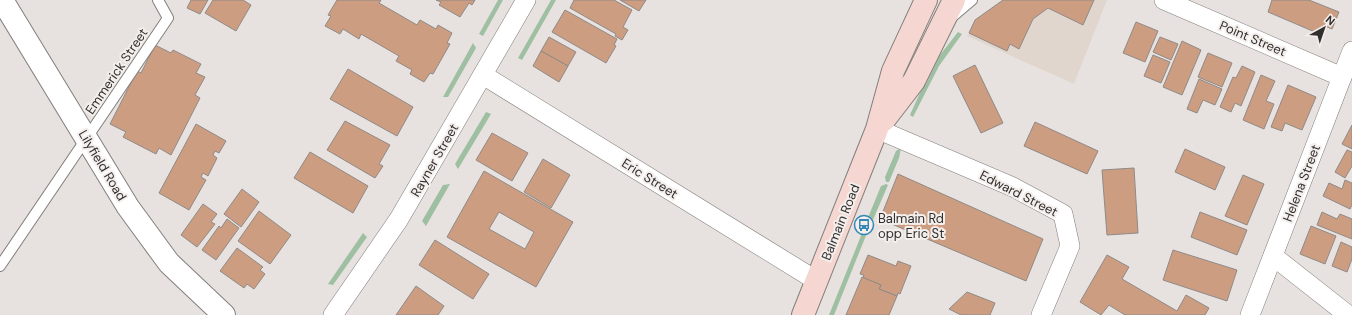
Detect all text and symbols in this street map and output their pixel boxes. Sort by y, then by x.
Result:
north arrow [1304,8,1344,48]
text: N [1323,12,1338,28]
street label: Point Street [1217,17,1289,60]
street label: Emmerick Street [81,25,151,118]
street label: Rayner Street [407,121,462,200]
street label: Lilyfield Road [75,127,130,204]
street label: Helena Street [1279,142,1324,224]
street label: Eric Street [619,155,681,202]
street label: Edward Street [977,167,1061,220]
street label: Balmain Road [817,182,863,263]
place label: Balmain Rd opp Eric St [878,210,944,242]
bus stop icon: Balmain Rd opp Eric St [853,214,875,236]

